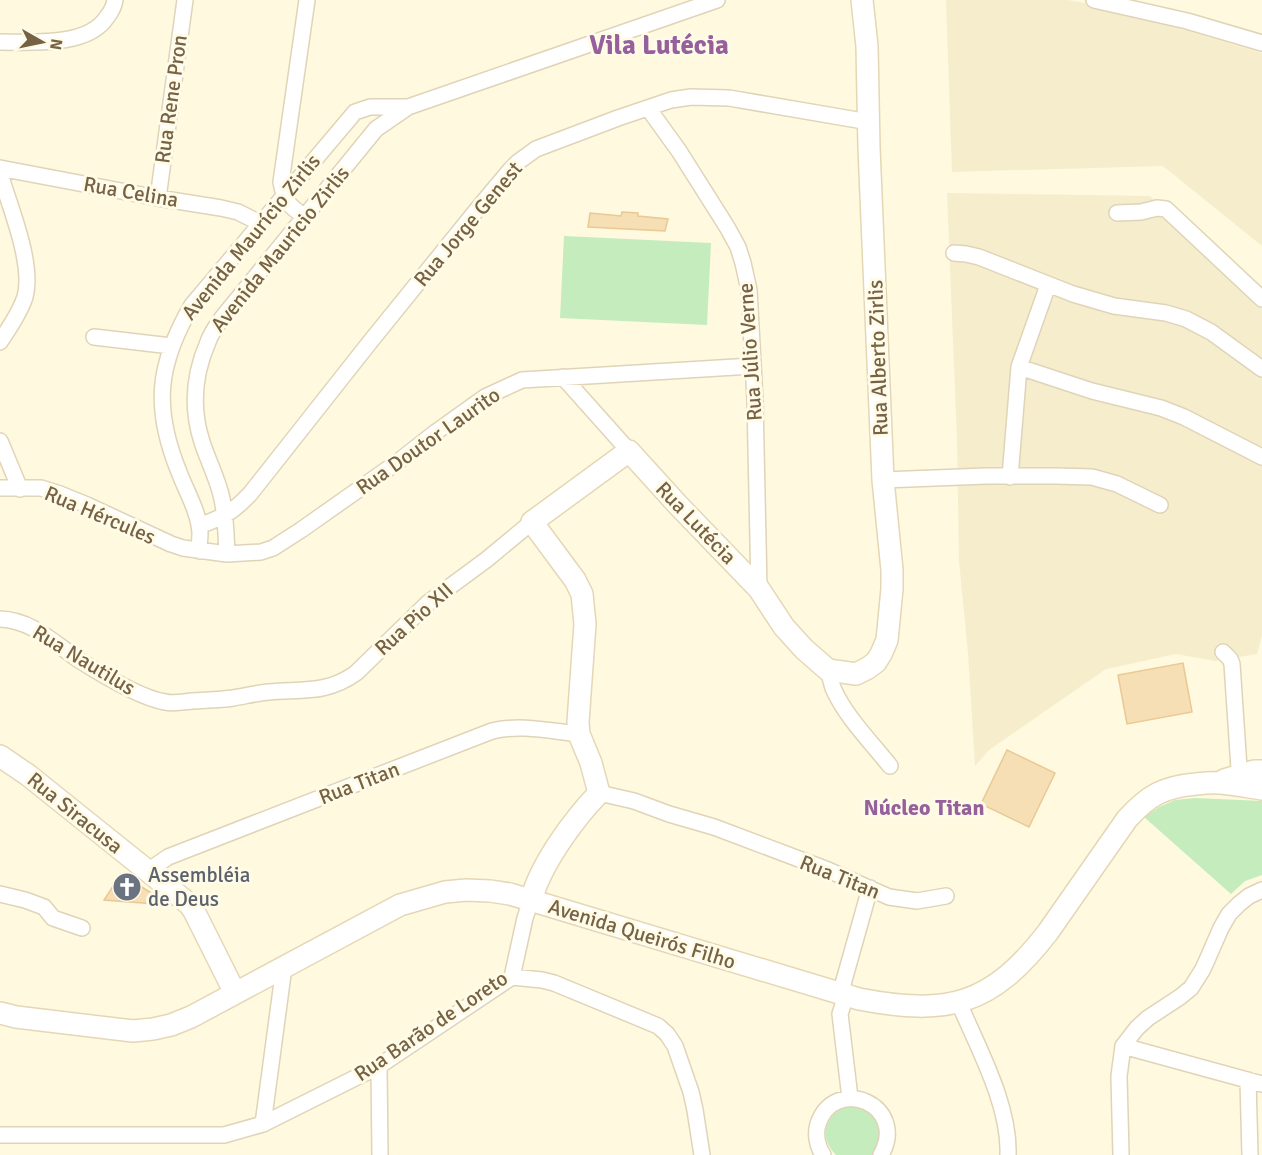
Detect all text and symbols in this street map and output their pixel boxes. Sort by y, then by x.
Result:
north arrow [12,12,72,72]
district label: Vila Lutécia [589,29,729,62]
street label: Rua Rene Pron [149,33,193,165]
text: N [45,37,67,51]
street label: Avenida Maurício Zirlis [176,149,326,325]
street label: Rua Jorge Genest [408,156,528,292]
street label: Avenida Mauricio Zirlis [205,161,355,337]
street label: Rua Celina [82,171,180,213]
street label: Rua Alberto Zirlis [862,279,894,437]
street label: Rua Júlio Verne [732,282,768,422]
street label: Rua Doutor Laurito [351,382,505,500]
street label: Rua Lutécia [650,476,742,570]
street label: Rua Hércules [41,480,159,550]
street label: Rua Pio XII [369,577,459,661]
street label: Rua Nautilus [28,619,140,701]
street label: Rua Titan [315,756,403,810]
street label: Rua Siracusa [22,767,128,859]
district label: Núcleo Titan [864,794,984,821]
street label: Rua Titan [796,849,884,905]
place label: Assembléia de Deus [148,862,250,912]
church icon: Assembléia de Deus [111,871,143,903]
street label: Avenida Queirós Filho [545,893,739,975]
street label: Rua Barão de Loreto [349,965,513,1087]

